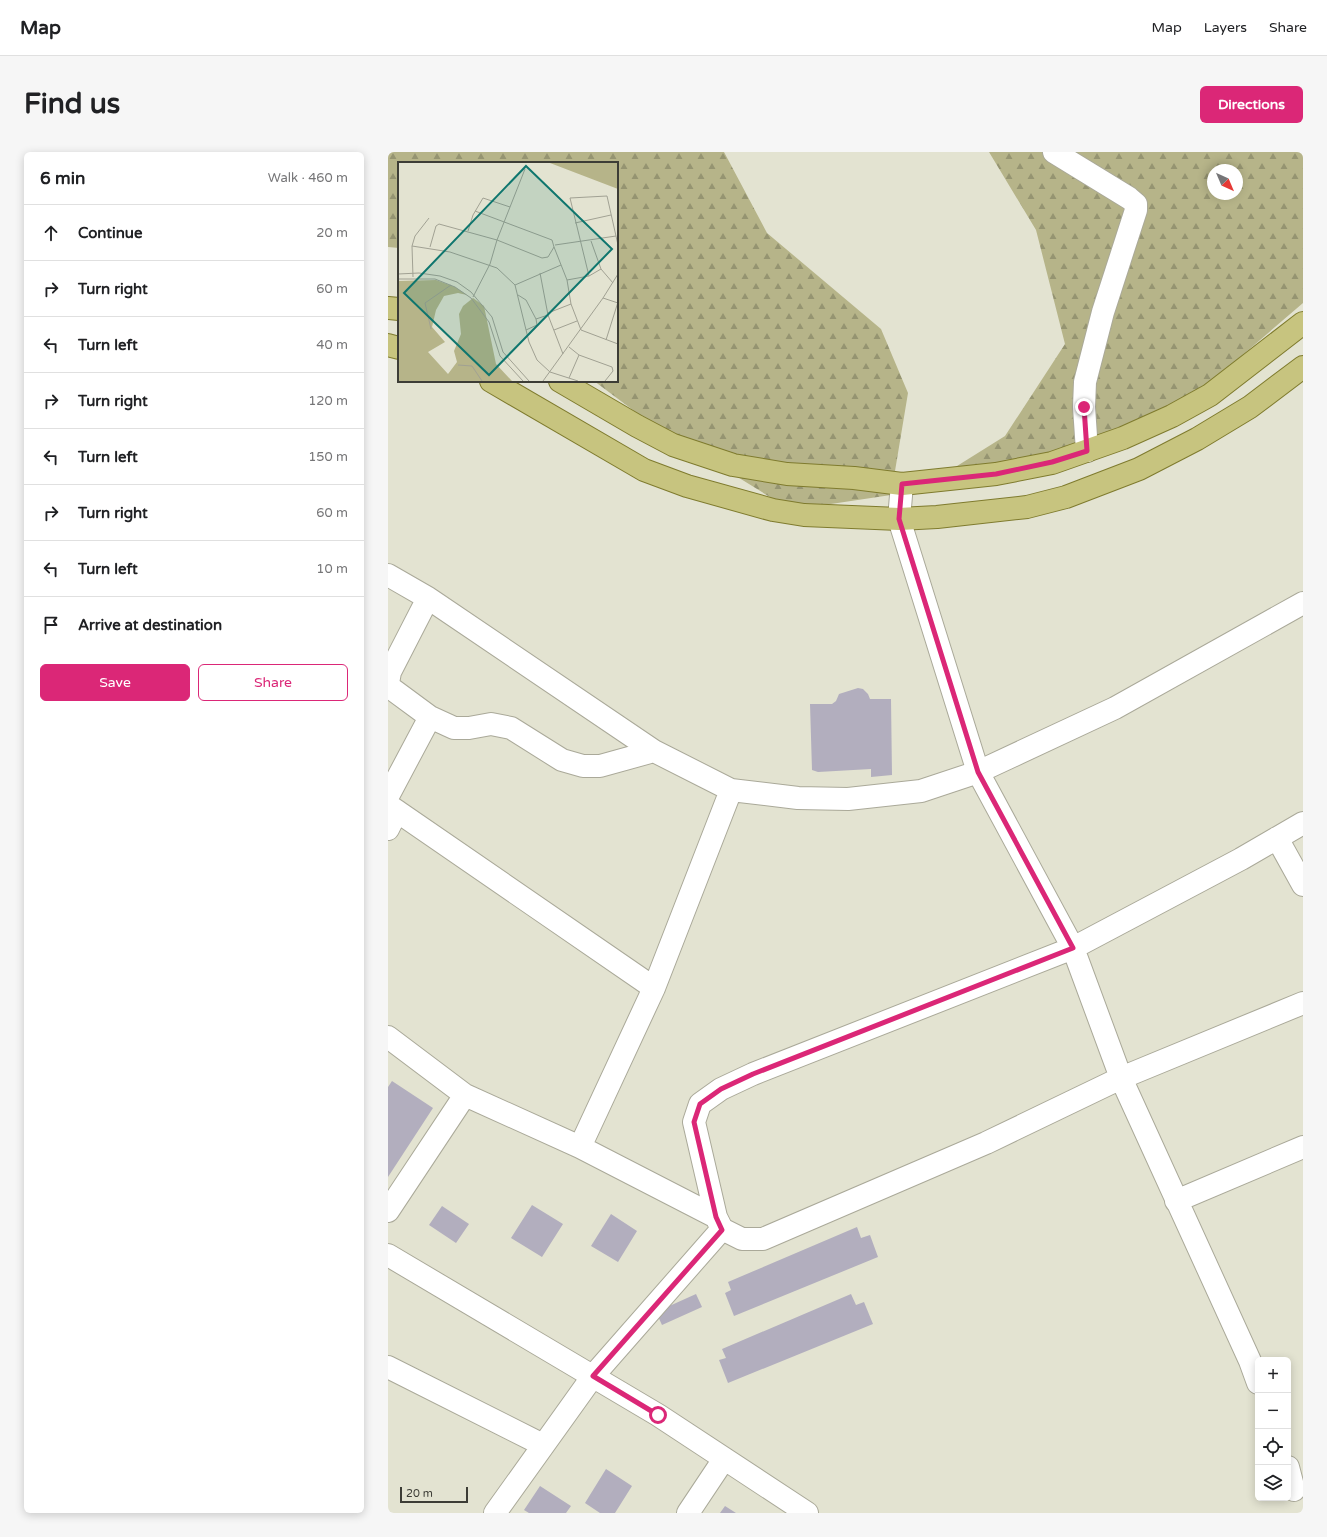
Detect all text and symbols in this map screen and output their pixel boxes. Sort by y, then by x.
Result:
text: Map [20,17,61,39]
text: Map [1152,19,1182,36]
text: Layers [1204,19,1247,36]
text: Share [1269,19,1307,36]
button: Directions [1200,86,1303,123]
text: Find us [24,87,120,121]
inset map [398,162,618,382]
north arrow [1207,164,1243,200]
text: 6 min [40,168,85,189]
text: Walk · 460 m [268,170,348,186]
icon: ahead [40,222,62,244]
text: Continue [78,224,142,242]
text: 20 m [316,225,348,241]
icon: right [40,278,62,300]
text: Turn right [78,280,148,298]
text: 60 m [316,281,348,297]
icon: left [40,334,62,356]
text: Turn left [78,336,138,354]
text: 40 m [316,337,348,353]
icon: right [40,390,62,412]
text: Turn right [78,392,148,410]
text: 120 m [308,393,348,409]
route end [1075,398,1093,416]
icon: left [40,446,62,468]
text: Turn left [78,448,138,466]
text: 150 m [308,449,348,465]
icon: right [40,502,62,524]
text: Turn right [78,504,148,522]
text: 60 m [316,505,348,521]
icon: left [40,558,62,580]
text: Turn left [78,560,138,578]
text: 10 m [316,561,348,577]
icon: arrive [40,614,62,636]
text: Arrive at destination [78,616,222,634]
button: Save [40,664,190,701]
button: Share [198,664,348,701]
map controls [1255,1357,1291,1501]
button: + [1255,1357,1291,1393]
button: − [1255,1393,1291,1429]
route start [649,1406,667,1424]
button: locate [1255,1429,1291,1465]
button: layers [1255,1465,1291,1501]
scale bar [400,1485,468,1504]
text: 20 m [406,1487,433,1500]

